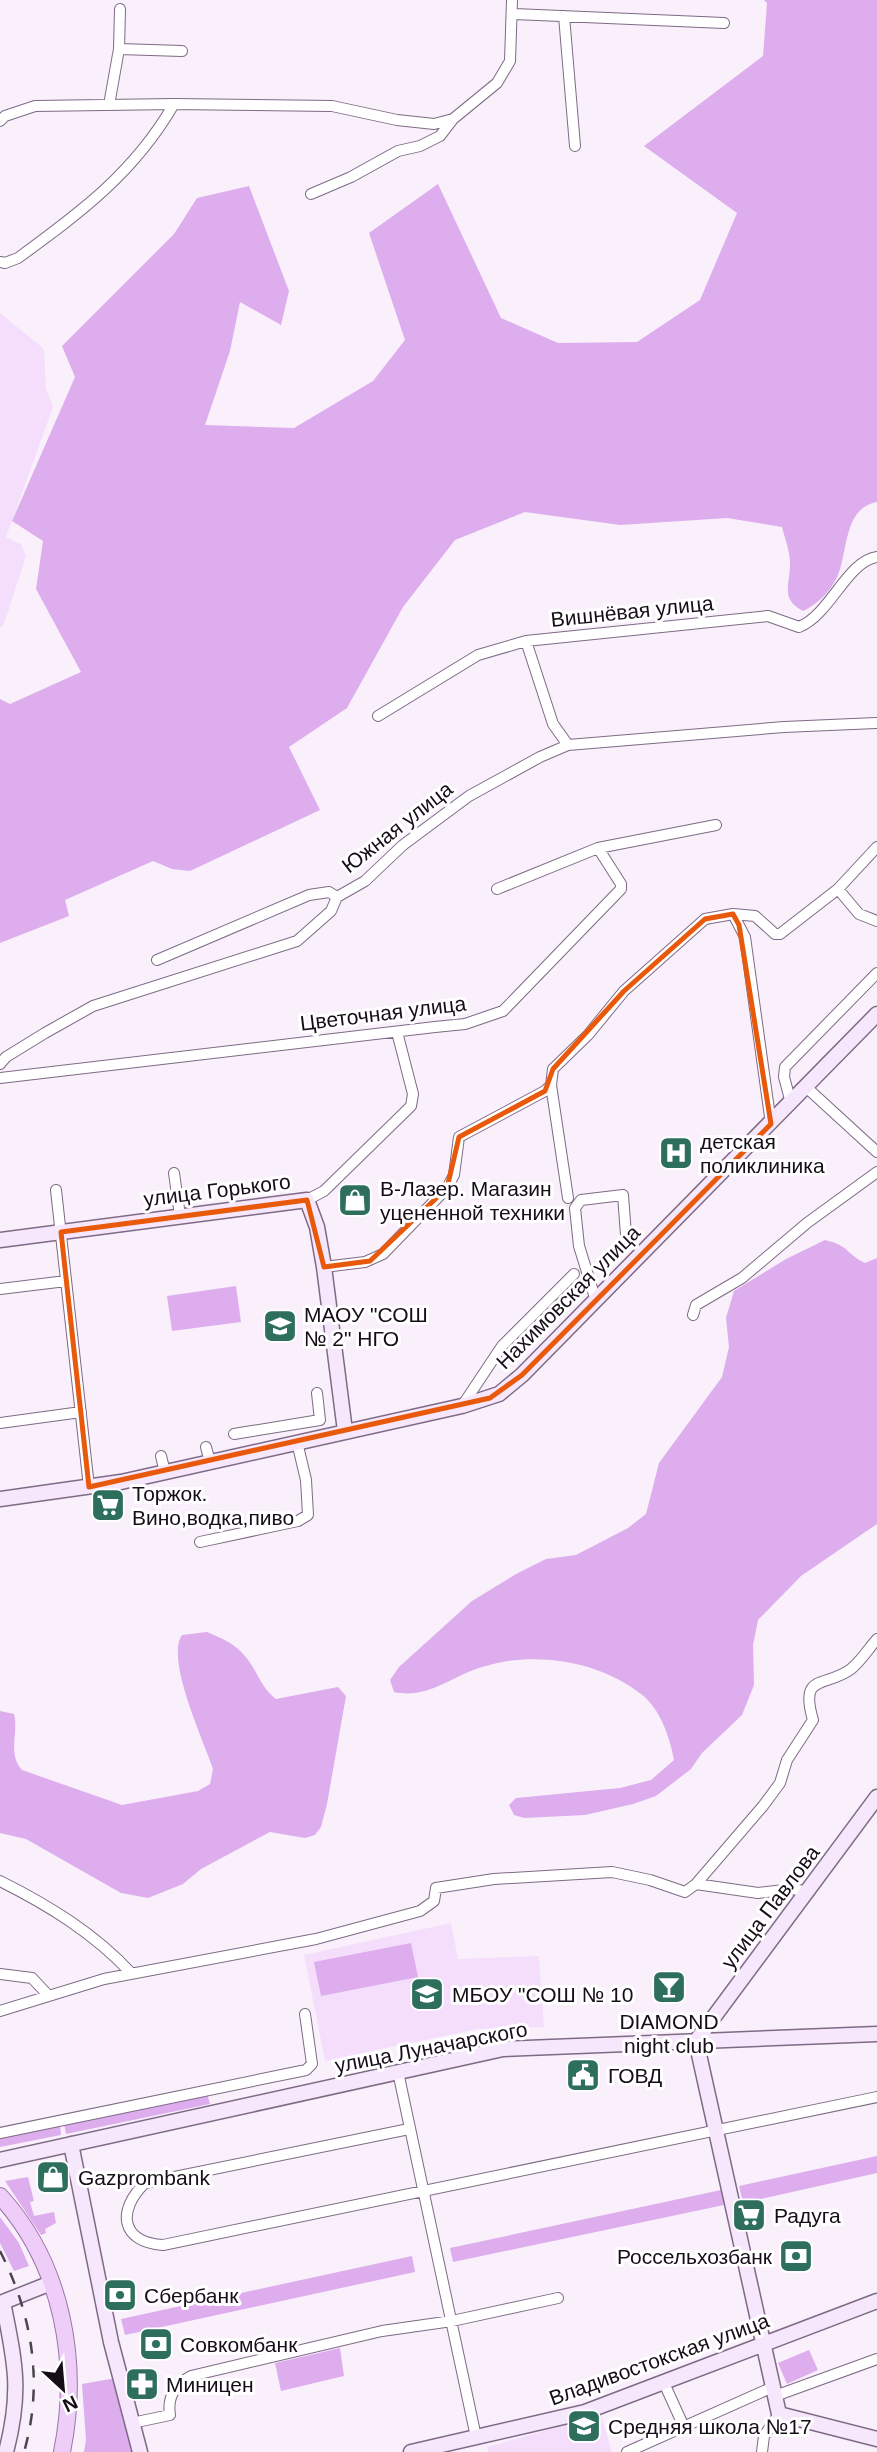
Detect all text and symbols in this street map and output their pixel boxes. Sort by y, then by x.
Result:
street label: Вишнёвая улица [550,591,715,631]
street label: Южная улица [337,777,457,877]
street label: Цветочная улица [299,991,468,1035]
place label: детская поликлиника [700,1130,825,1177]
hospital icon: детская поликлиника [657,1134,695,1172]
street label: улица Горького [142,1170,292,1210]
place label: В-Лазер. Магазин уцененной техники [380,1177,565,1224]
shop icon: В-Лазер. Магазин уцененной техники [336,1181,374,1219]
street label: Нахимовская улица [492,1220,645,1373]
place label: МАОУ "СОШ № 2" НГО [304,1303,428,1350]
school or university icon: МАОУ "СОШ № 2" НГО [261,1307,299,1345]
place label: Торжок. Вино,водка,пиво [132,1482,294,1529]
supermarket icon: Торжок. Вино,водка,пиво [89,1486,127,1524]
street label: улица Павлова [716,1841,824,1973]
bar icon: DIAMOND night club [650,1968,688,2006]
school or university icon: МБОУ "СОШ № 10 [408,1975,446,2013]
place label: МБОУ "СОШ № 10 [452,1983,633,2006]
place label: DIAMOND night club [619,2010,719,2057]
street label: улица Луначарского [333,2017,529,2077]
public building icon: ГОВД [564,2056,602,2094]
place label: ГОВД [608,2064,662,2087]
shop icon: Gazprombank [34,2158,72,2196]
place label: Gazprombank [78,2166,210,2189]
supermarket icon: Радуга [730,2196,768,2234]
place label: Радуга [774,2204,841,2227]
bank icon: Россельхозбанк [777,2237,815,2275]
place label: Россельхозбанк [617,2245,773,2268]
bank icon: Сбербанк [101,2276,139,2314]
place label: Сбербанк [144,2284,239,2307]
street label: Владивостокская улица [546,2308,772,2410]
bank icon: Совкомбанк [137,2325,175,2363]
place label: Совкомбанк [180,2333,298,2356]
north arrow [28,2354,98,2424]
pharmacy icon: Миницен [123,2365,161,2403]
place label: Миницен [166,2373,254,2396]
text: N [59,2391,81,2416]
school or university icon: Средняя школа №17 [565,2407,603,2445]
place label: Средняя школа №17 [608,2415,812,2438]

